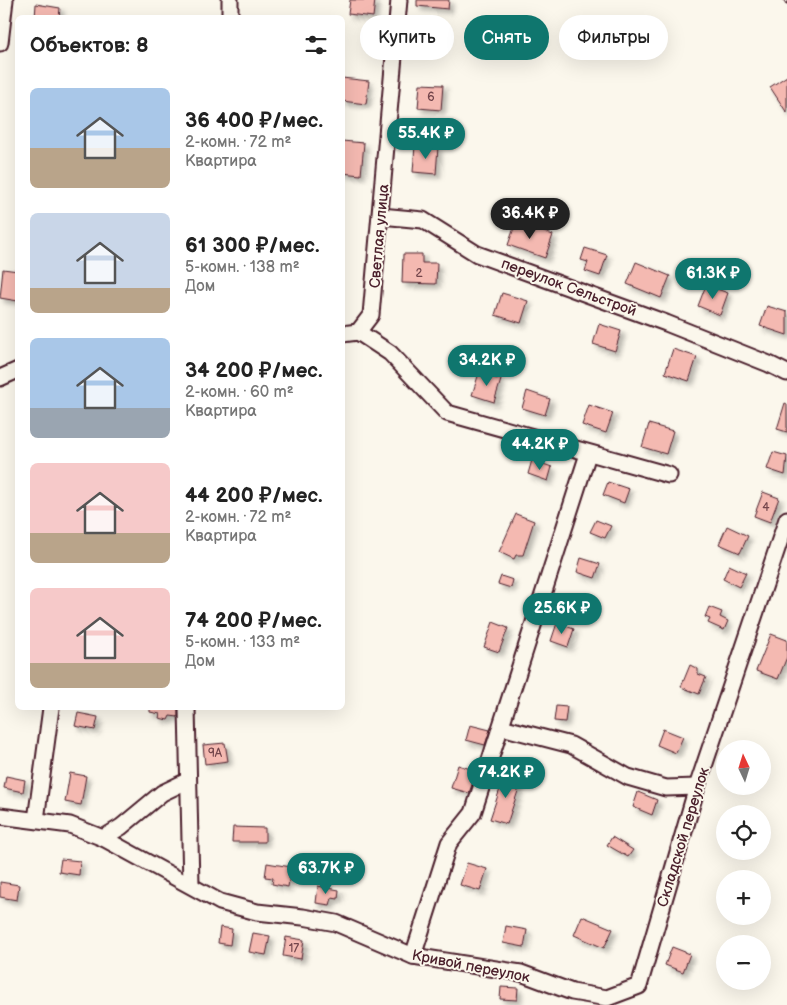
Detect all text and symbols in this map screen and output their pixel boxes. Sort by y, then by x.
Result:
chip: Купить [360,15,454,60]
chip: Снять [464,15,549,60]
chip: Фильтры [559,15,668,60]
icon: filters [302,31,330,59]
text: Объектов: 8 [30,33,149,58]
house number: 6 [427,90,435,105]
icon: home [70,108,130,168]
text: 36 400 ₽/мес. [185,108,323,133]
pin: 55.4K ₽ [380,118,472,160]
text: 55.4K ₽ [398,124,454,143]
text: 2-комн. · 72 m² [185,133,291,152]
text: Квартира [185,152,257,171]
street label: Светлая улица [365,183,394,289]
pin: 36.4K ₽ [484,198,576,240]
text: 36.4K ₽ [502,204,558,223]
icon: home [70,233,130,293]
text: 61 300 ₽/мес. [185,233,320,258]
street label: переулок Сельстрой [498,254,639,321]
text: 5-комн. · 138 m² [185,258,300,277]
pin: 61.3K ₽ [667,258,759,300]
text: 61.3K ₽ [686,264,740,283]
house number: 2 [415,266,423,281]
text: Дом [185,277,215,296]
pin: 34.2K ₽ [441,344,533,387]
text: 34.2K ₽ [459,351,515,370]
icon: home [70,358,130,418]
text: 34 200 ₽/мес. [185,358,323,383]
text: 2-комн. · 60 m² [185,383,294,402]
text: Квартира [185,402,257,421]
pin: 44.2K ₽ [494,428,586,471]
text: 44.2K ₽ [512,435,568,454]
icon: home [70,483,130,543]
text: 44 200 ₽/мес. [185,483,323,508]
house number: 4 [762,500,770,515]
text: 2-комн. · 72 m² [185,508,291,527]
text: Квартира [185,527,257,546]
pin: 25.6K ₽ [516,592,608,635]
text: 25.6K ₽ [534,599,590,618]
icon: home [70,608,130,668]
text: 74 200 ₽/мес. [185,608,322,633]
text: 5-комн. · 133 m² [185,633,300,652]
text: Дом [185,652,215,671]
north arrow [716,740,771,795]
map controls [716,740,771,990]
house number: 9А [208,746,223,761]
pin: 74.2K ₽ [460,756,552,799]
text: 74.2K ₽ [478,763,534,782]
street label: Складской переулок [653,765,714,909]
button: locate [716,805,771,860]
pin: 63.7K ₽ [280,852,372,895]
text: 63.7K ₽ [298,859,354,878]
button: + [716,870,771,925]
button: − [716,935,771,990]
house number: 17 [289,941,299,956]
street label: Кривой переулок [410,946,532,987]

